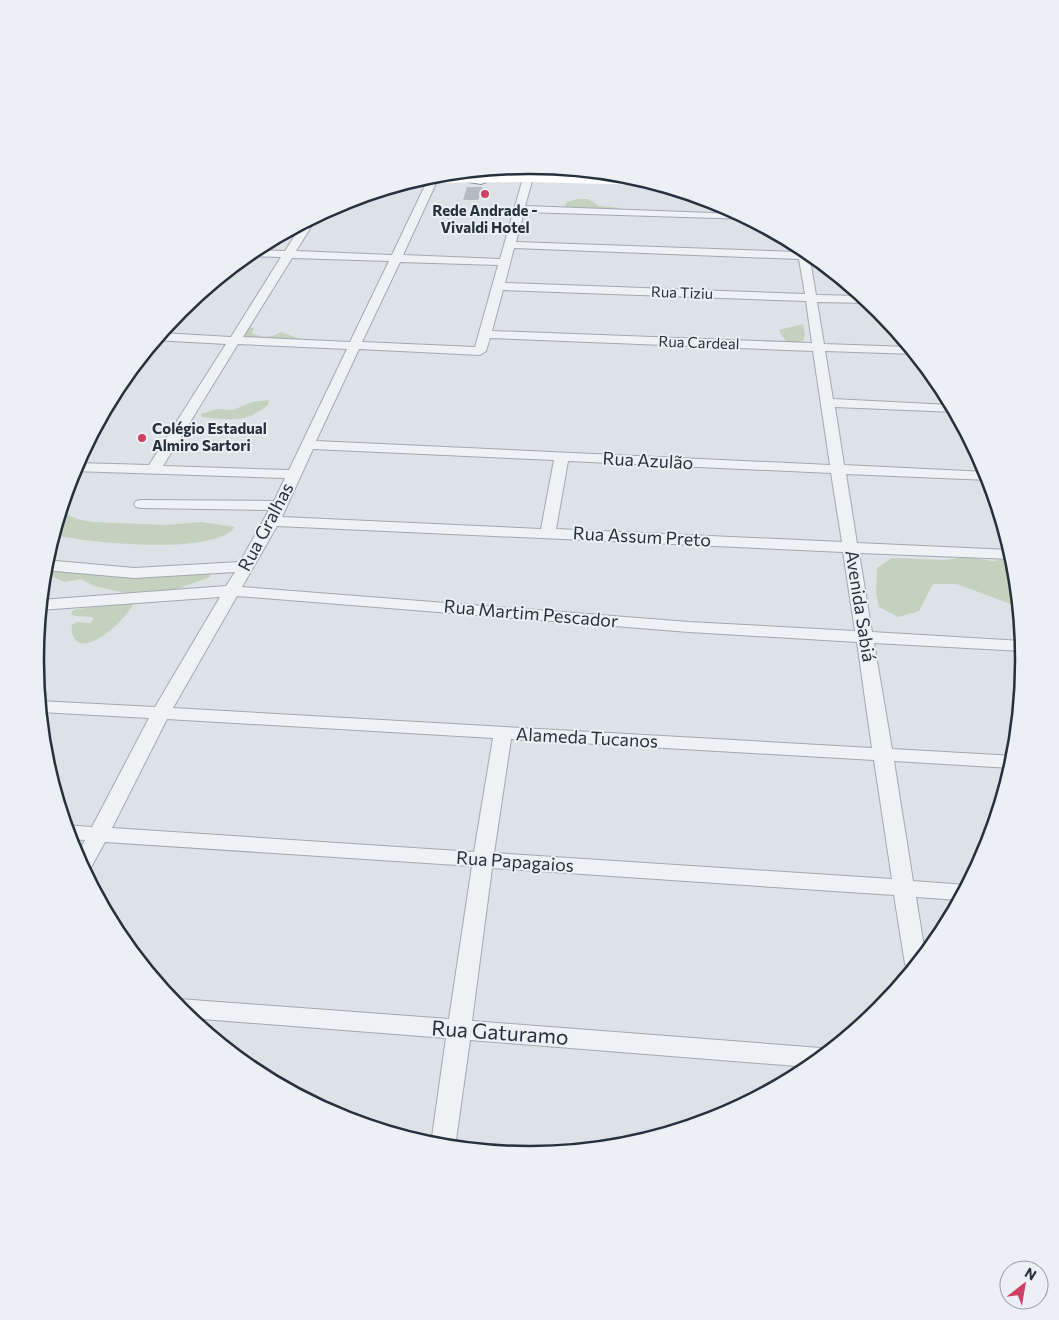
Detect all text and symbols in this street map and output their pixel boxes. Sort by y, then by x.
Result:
marker: Rede Andrade - Vivaldi Hotel [479,188,491,200]
place label: Rede Andrade - Vivaldi Hotel [432,201,538,236]
street label: Rua Tiziu [651,282,713,302]
street label: Rua Cardeal [658,332,740,352]
place label: Colégio Estadual Almiro Sartori [152,419,267,454]
marker: Colégio Estadual Almiro Sartori [136,432,148,444]
street label: Rua Azulão [602,447,694,473]
street label: Rua Gralhas [233,479,298,575]
street label: Rua Assum Preto [572,521,712,551]
street label: Avenida Sabiá [841,548,881,663]
street label: Rua Martim Pescador [443,594,619,632]
street label: Alameda Tucanos [515,722,659,752]
street label: Rua Papagaios [455,846,575,876]
street label: Rua Gaturamo [431,1014,570,1049]
north arrow [999,1260,1049,1310]
text: N [1022,1263,1040,1283]

